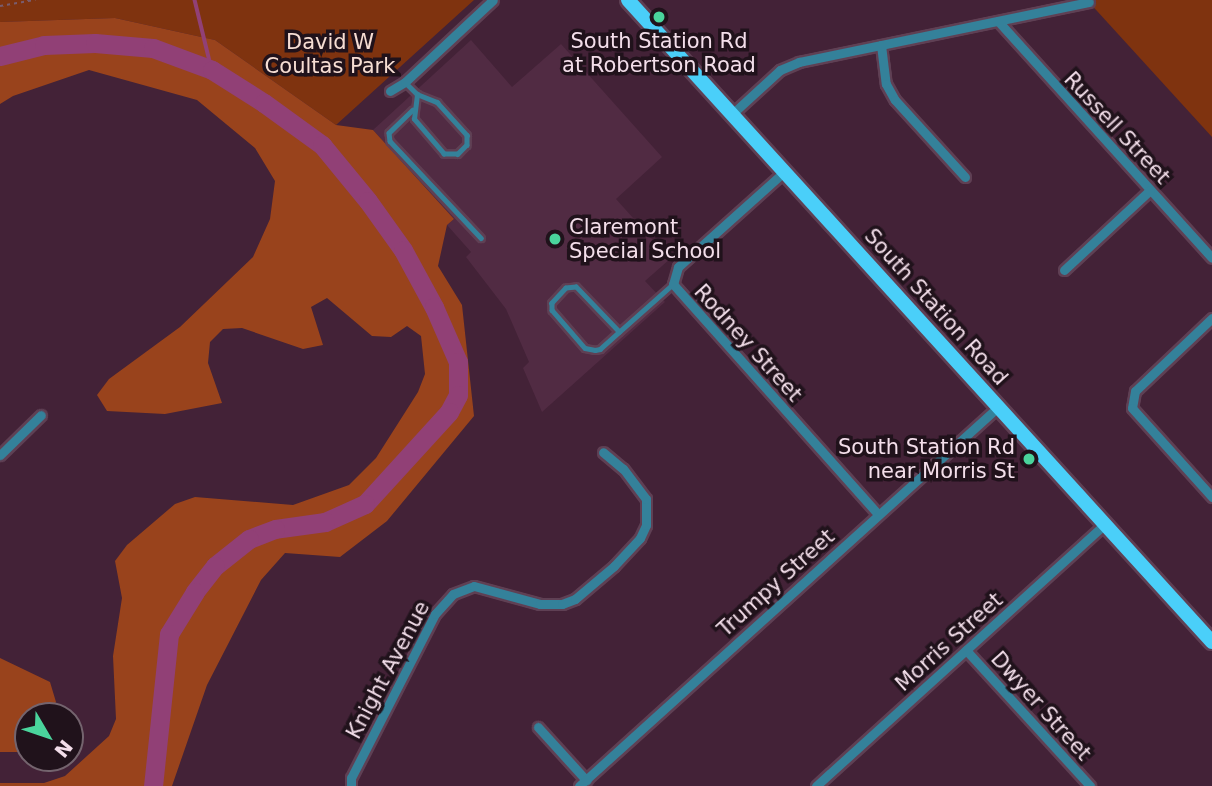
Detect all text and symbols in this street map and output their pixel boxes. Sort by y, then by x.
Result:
marker: South Station Rd at Robertson Road [651,9,667,25]
place label: South Station Rd at Robertson Road [562,28,756,78]
park label: David W Coultas Park [265,29,395,79]
street label: Russell Street [1059,67,1175,189]
place label: Claremont Special School [569,214,721,264]
street label: South Station Road [859,224,1013,390]
marker: Claremont Special School [547,231,563,247]
street label: Rodney Street [689,279,807,407]
place label: South Station Rd near Morris St [838,434,1015,484]
marker: South Station Rd near Morris St [1021,451,1037,467]
street label: Trumpy Street [712,524,840,642]
street label: Morris Street [890,587,1008,697]
street label: Knight Avenue [341,597,435,743]
street label: Dwyer Street [986,646,1096,766]
north arrow [14,702,84,772]
text: N [50,736,77,762]

